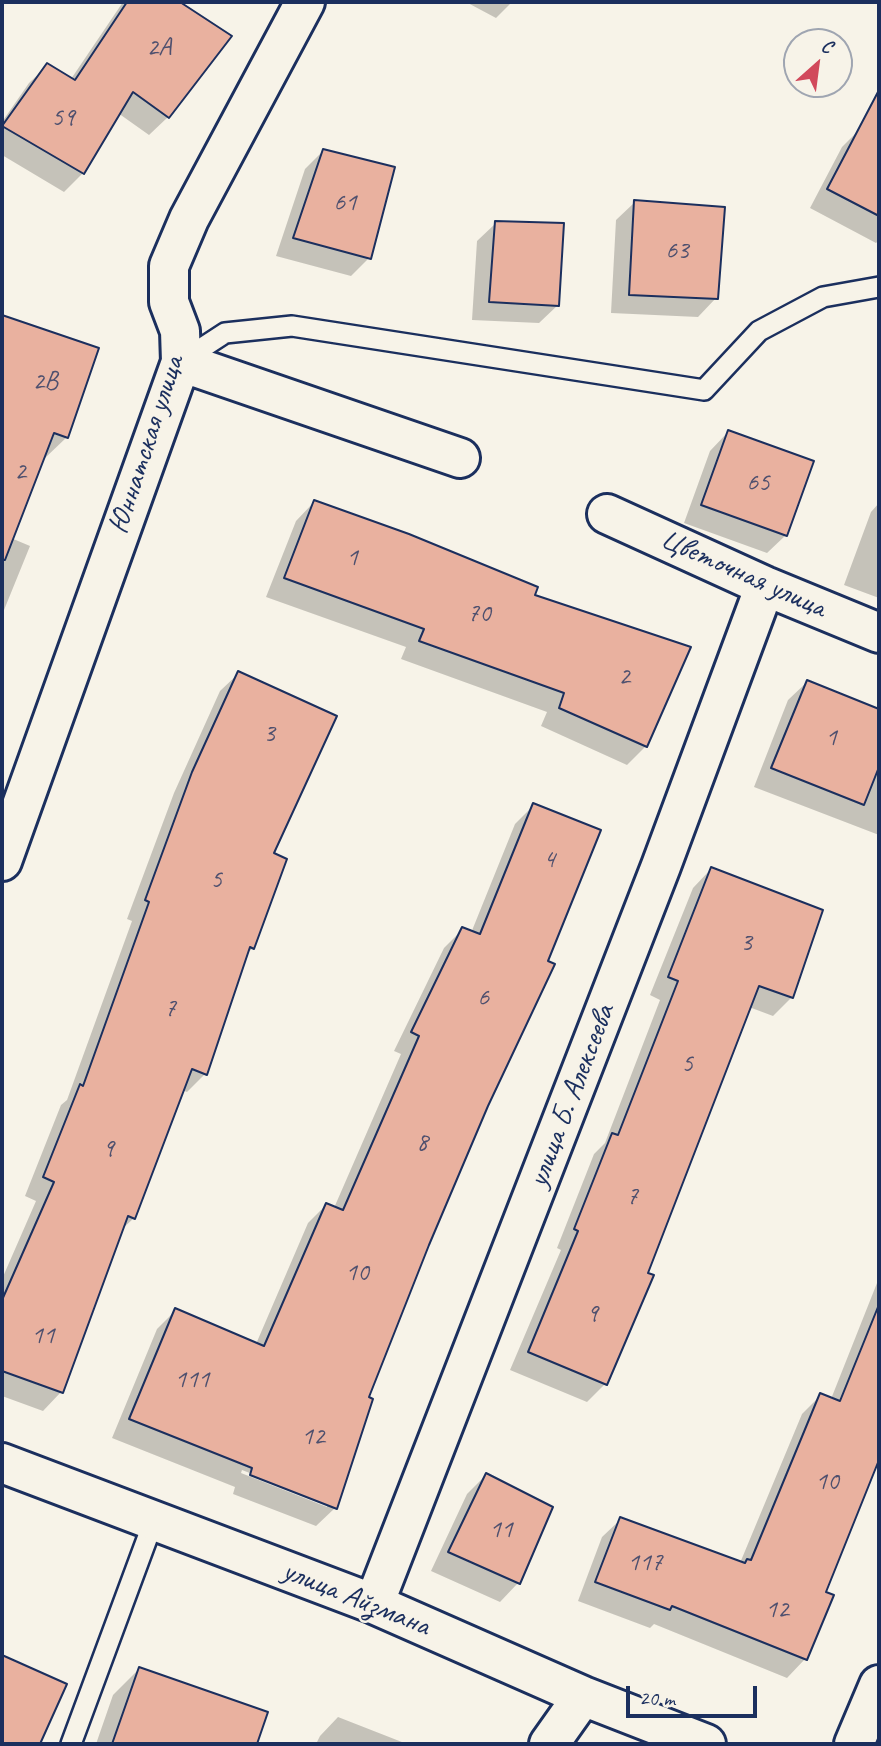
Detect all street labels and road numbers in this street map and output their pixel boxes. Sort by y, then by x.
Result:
street label: Юннатская улица [101,352,193,538]
street label: Цветочная улица [655,522,831,626]
street label: улица Б. Алексеева [521,1000,623,1192]
street label: улица Айзмана [277,1553,435,1645]

